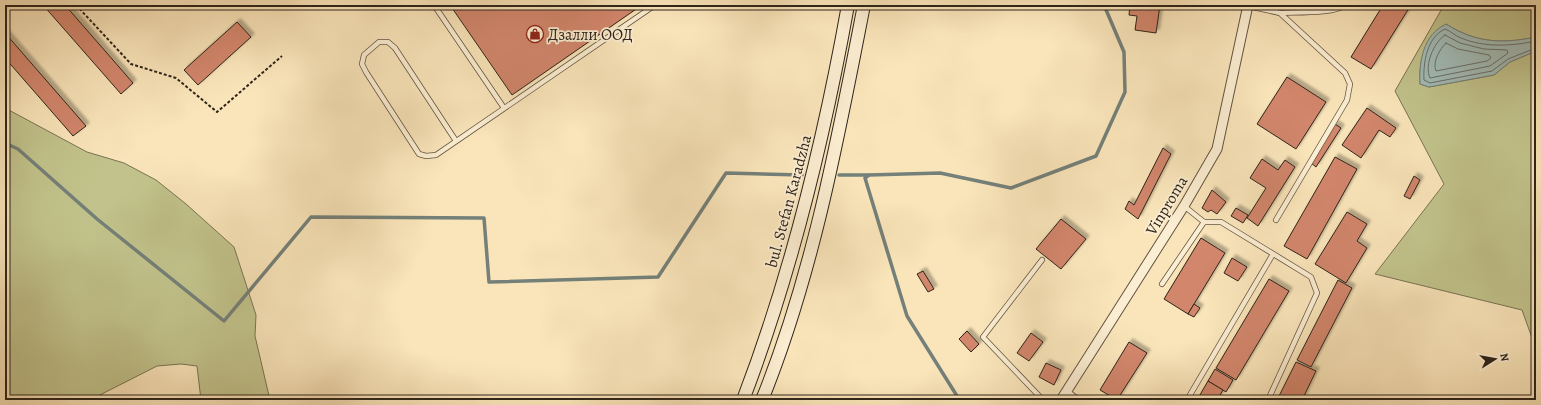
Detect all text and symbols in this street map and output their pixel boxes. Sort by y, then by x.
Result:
shop icon: Дзалли ООД [525,24,545,44]
place label: Дзалли ООД [548,24,633,46]
street label: bul. Stefan Karadzha [761,132,817,270]
street label: Vinproma [1140,171,1193,240]
north arrow [1475,339,1515,379]
text: N [1496,352,1512,363]

